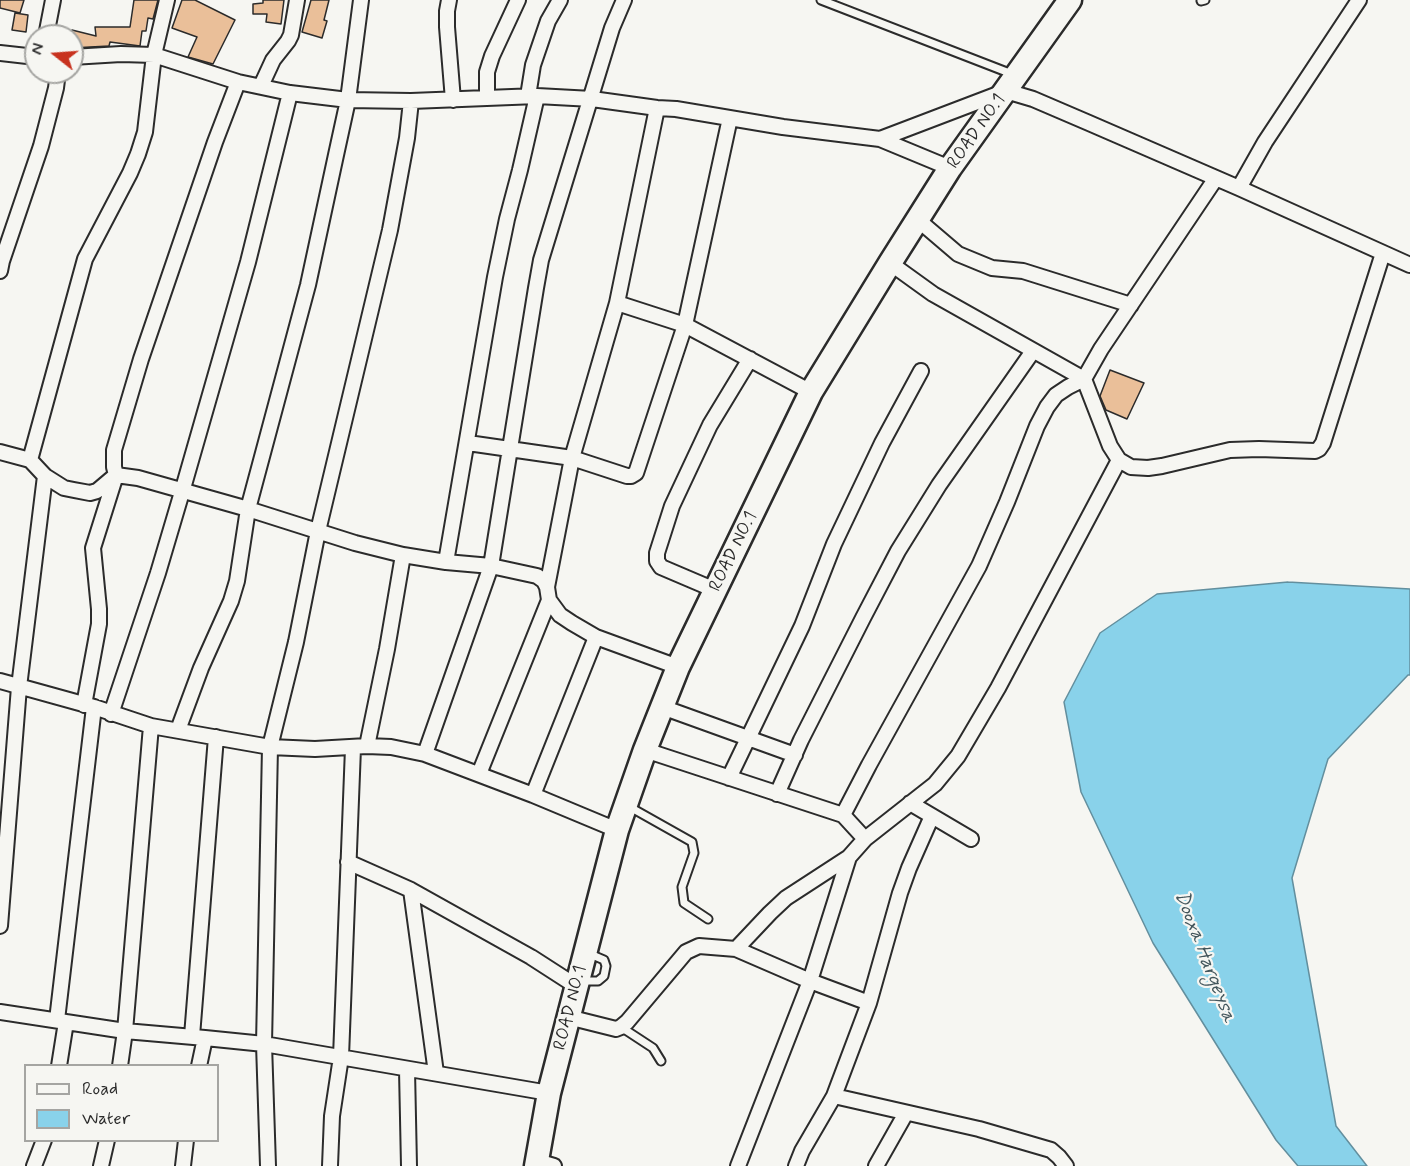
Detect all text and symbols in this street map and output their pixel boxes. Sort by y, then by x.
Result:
north arrow [24,24,84,84]
text: N [27,41,50,57]
street label: ROAD NO.1 [943,90,1011,174]
street label: ROAD NO.1 [705,508,763,596]
water label: Dooxa Hargeysa [1168,888,1240,1026]
street label: ROAD NO.1 [550,963,592,1053]
legend [24,1064,219,1142]
text: Road [82,1077,118,1101]
text: Water [82,1107,130,1131]

